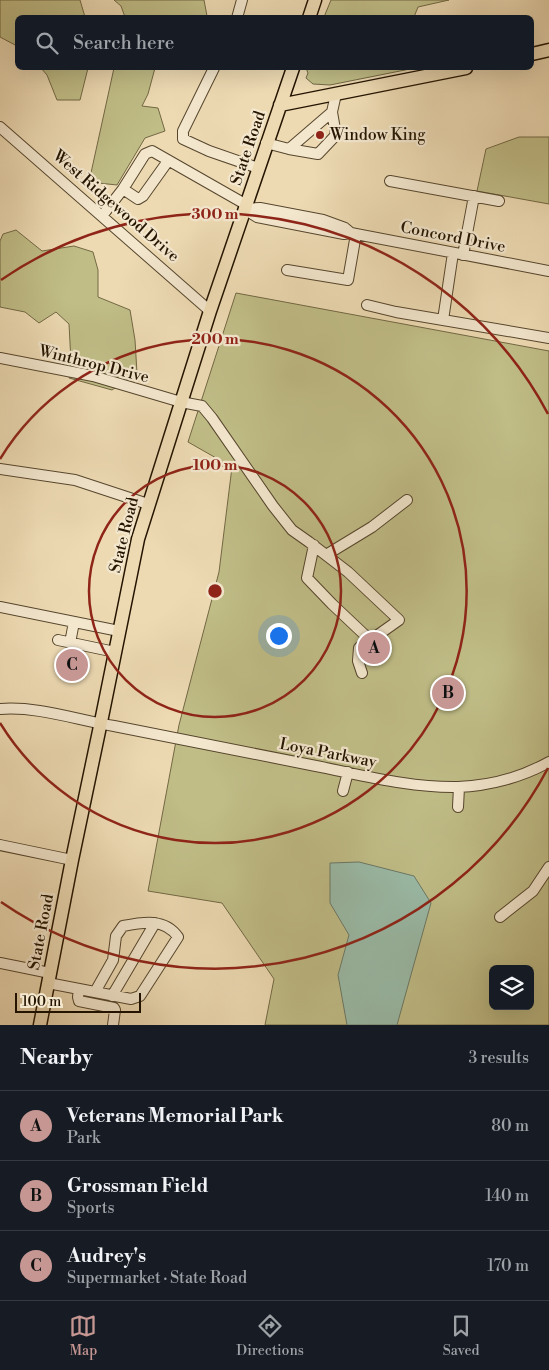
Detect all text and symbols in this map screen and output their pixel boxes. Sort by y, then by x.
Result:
search box [15,15,534,70]
icon: search [33,29,61,57]
text: Search here [73,31,174,55]
street label: State Road [226,108,270,188]
place label: Window King [329,125,426,145]
marker: Window King [314,129,326,141]
street label: West Ridgewood Drive [48,145,183,266]
text: 300 m [192,205,239,224]
street label: Concord Drive [399,217,507,257]
text: 200 m [191,330,239,349]
street label: Winthrop Drive [36,340,151,387]
text: 100 m [193,456,238,475]
street label: State Road [105,495,143,575]
centre of rings [206,582,224,600]
your location [266,623,292,649]
pin: A [358,629,390,667]
pin: C [56,646,88,684]
pin: B [432,674,464,712]
street label: Loya Parkway [278,734,378,772]
street label: State Road [24,892,58,972]
map controls [489,965,534,1010]
button: layers [489,965,534,1010]
scale bar [15,990,141,1013]
text: 100 m [22,993,61,1011]
text: Nearby [20,1045,93,1071]
text: 3 results [468,1048,529,1068]
text: Veterans Memorial Park [67,1104,284,1128]
text: A [30,1116,42,1136]
text: 80 m [491,1116,529,1136]
text: Park [67,1128,100,1148]
text: Grossman Field [67,1174,209,1198]
text: B [30,1186,42,1206]
text: 140 m [485,1186,529,1206]
text: Sports [67,1198,114,1218]
text: Audrey's [67,1244,146,1268]
text: C [30,1256,42,1276]
text: 170 m [487,1256,529,1276]
text: Supermarket · State Road [67,1268,247,1288]
tab: Map [69,1312,97,1360]
tab: Directions [236,1312,304,1360]
tab: Saved [443,1312,480,1360]

